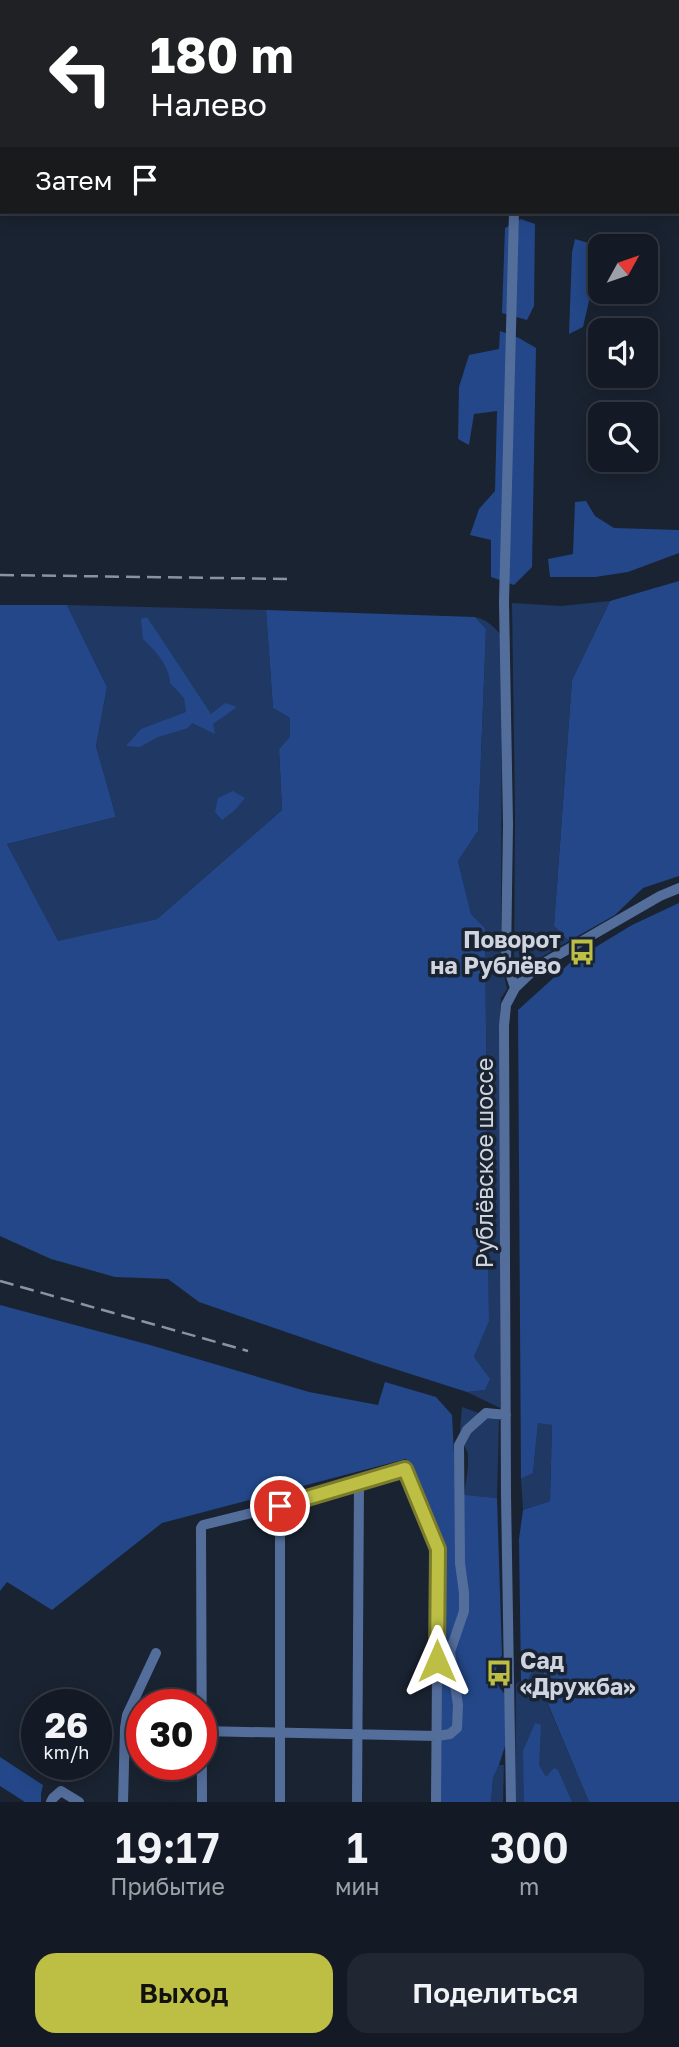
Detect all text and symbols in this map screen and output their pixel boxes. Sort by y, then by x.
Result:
text: 180 m [150,25,294,84]
icon: left [35,28,126,119]
text: Налево [150,85,267,123]
icon: arrive [126,161,164,199]
text: Затем [35,165,112,196]
north arrow [588,234,658,304]
map controls [588,234,658,472]
button: sound [588,318,658,388]
button: search [588,402,658,472]
place label: Поворот на Рублёво [430,925,561,979]
bus stop icon: Поворот на Рублёво [567,937,597,967]
street label: Рублёвское шоссе [470,1058,498,1268]
pin [250,1476,310,1536]
icon: arrive [261,1487,299,1525]
position arrow [400,1624,474,1698]
place label: Сад «Дружба» [520,1646,635,1700]
bus stop icon: Сад «Дружба» [484,1658,514,1688]
speed limit sign: 30 [126,1689,217,1780]
text: 26 [45,1704,88,1746]
text: km/h [44,1741,89,1763]
text: 19:17 [115,1822,220,1872]
text: 1 [347,1822,368,1872]
text: 300 [490,1822,569,1872]
text: Прибытие [110,1872,225,1900]
text: мин [335,1872,380,1900]
text: m [519,1872,539,1900]
button: Выход [35,1953,333,2033]
button: Поделиться [347,1953,644,2033]

